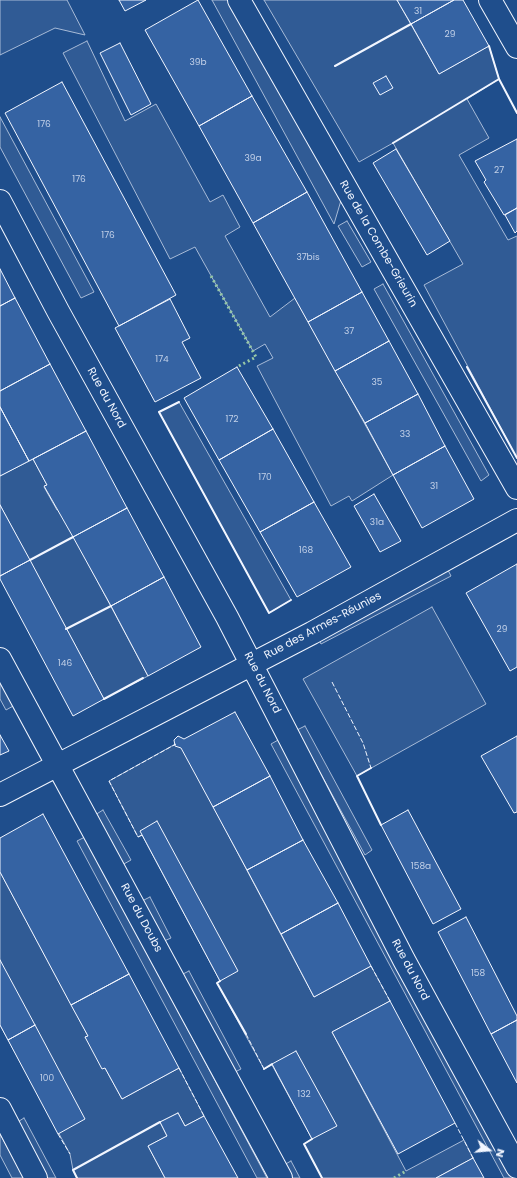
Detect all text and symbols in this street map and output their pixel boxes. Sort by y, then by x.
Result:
house number: 31 [414,7,422,17]
house number: 29 [445,30,455,40]
house number: 39b [189,58,207,68]
house number: 176 [37,120,51,130]
house number: 39a [244,154,262,164]
house number: 27 [494,166,504,176]
house number: 176 [72,175,86,185]
street label: Rue de la Combe-Grieurin [336,178,420,310]
house number: 176 [101,231,115,241]
house number: 37bis [296,253,320,263]
house number: 37 [344,327,354,337]
house number: 174 [155,355,169,365]
street label: Rue du Nord [84,365,128,431]
house number: 35 [372,378,382,388]
house number: 172 [226,415,238,425]
house number: 33 [400,430,410,440]
house number: 170 [258,473,272,483]
house number: 31 [430,482,438,492]
house number: 31a [370,518,384,528]
house number: 168 [299,546,313,556]
street label: Rue des Armes-Réunies [262,589,384,663]
house number: 29 [497,625,507,635]
street label: Rue du Nord [241,650,283,716]
house number: 146 [58,659,72,669]
house number: 158a [411,862,431,872]
street label: Rue du Doubs [117,881,165,955]
street label: Rue du Nord [388,937,432,1003]
house number: 158 [471,969,485,979]
house number: 100 [40,1074,54,1084]
house number: 132 [297,1090,311,1100]
north arrow [469,1130,509,1170]
text: N [492,1147,509,1159]

